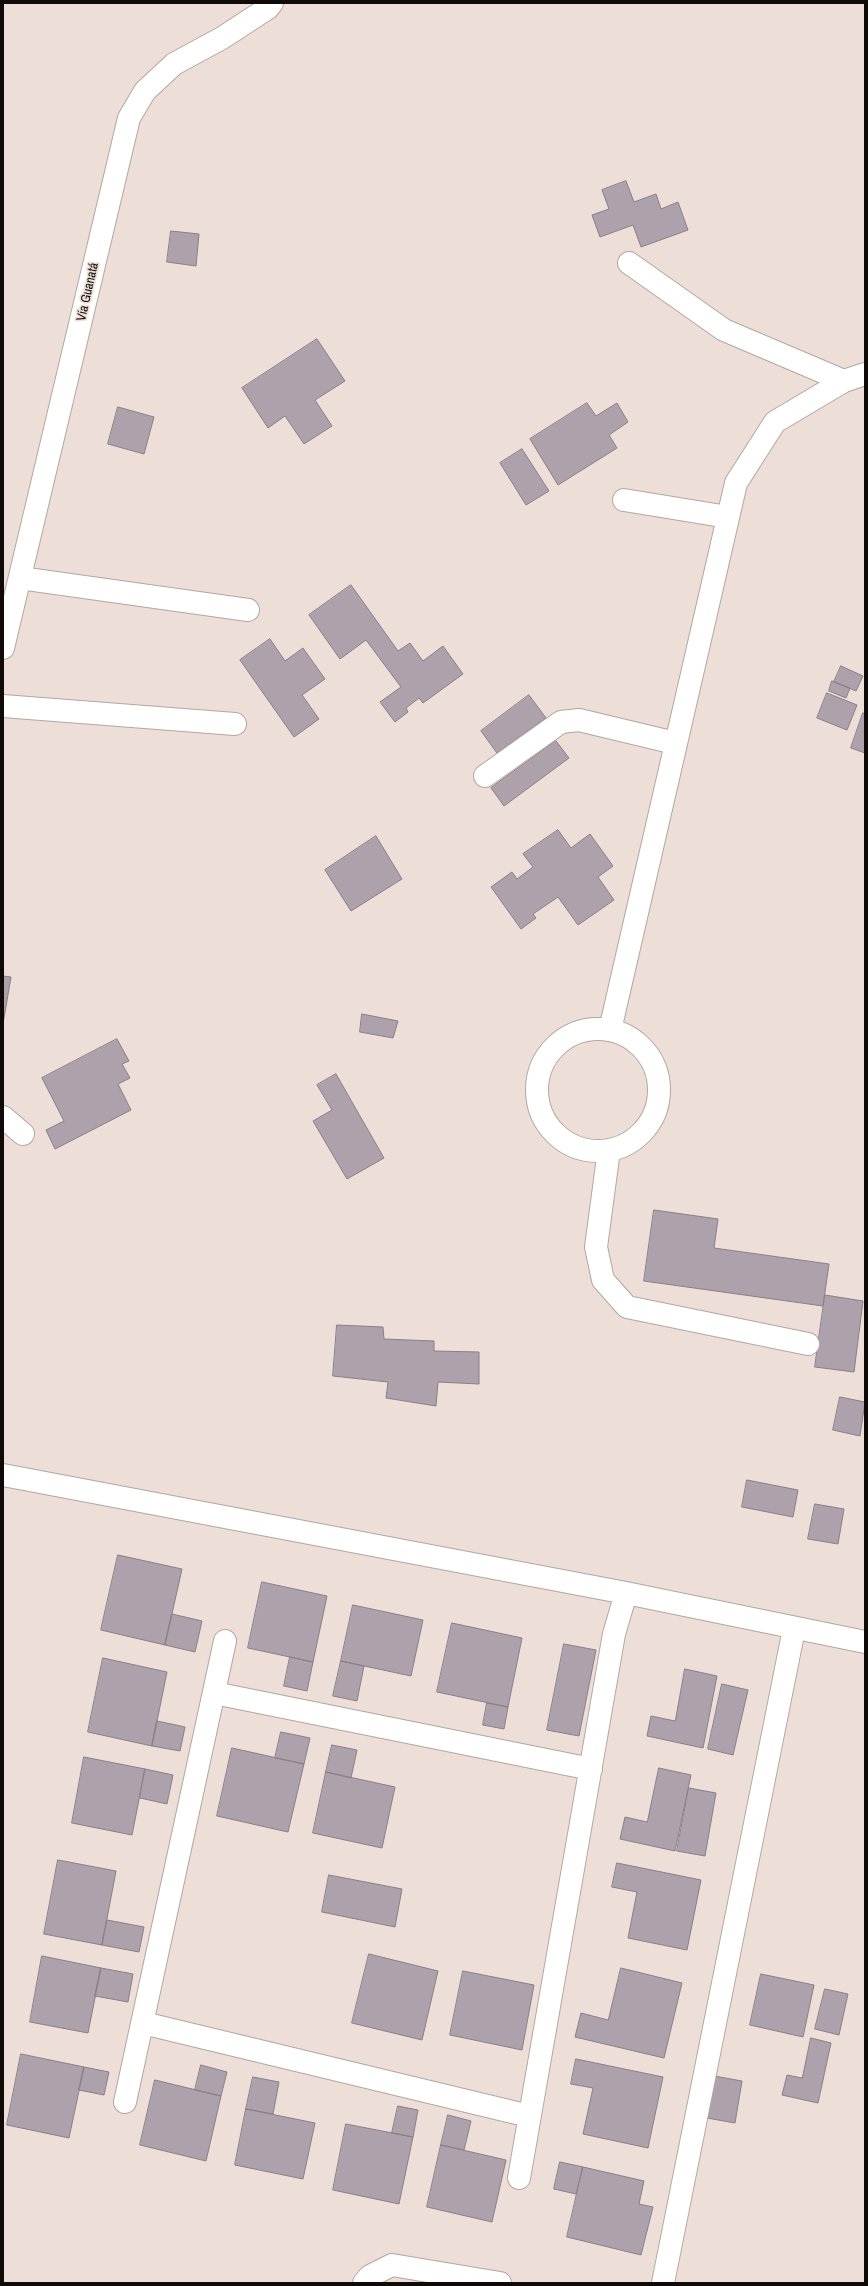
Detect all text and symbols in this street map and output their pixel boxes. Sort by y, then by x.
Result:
street label: Vía Guanatá [74,261,102,323]

